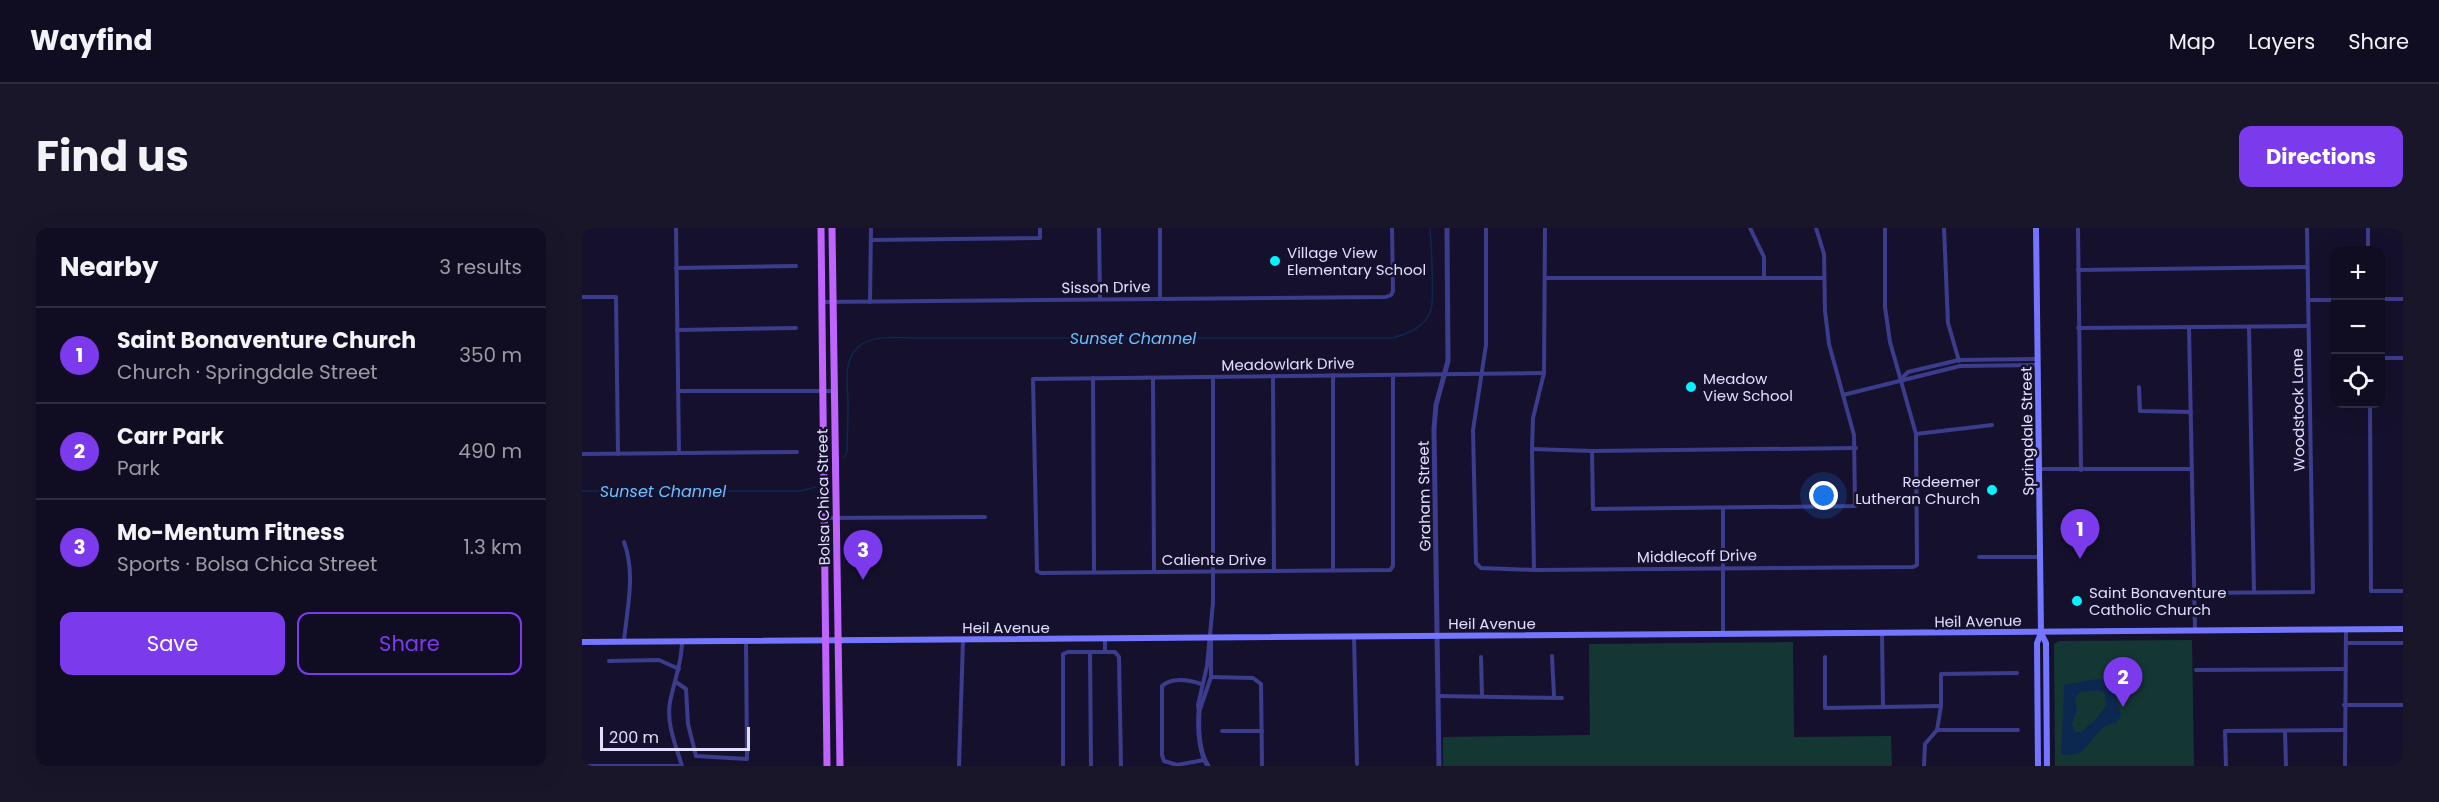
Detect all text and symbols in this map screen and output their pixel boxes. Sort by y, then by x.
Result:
text: Wayfind [30,21,152,60]
text: Map [2169,27,2215,56]
text: Layers [2248,27,2315,56]
text: Share [2348,27,2409,56]
button: Directions [2239,126,2403,187]
text: Find us [36,127,189,186]
place label: Village View Elementary School [1287,242,1426,280]
map controls [2331,246,2385,408]
button: + [2331,246,2385,300]
text: Nearby [60,249,158,285]
text: 3 results [439,253,522,281]
marker: Village View Elementary School [1268,254,1282,268]
street label: Sisson Drive [1061,276,1151,298]
button: − [2331,300,2385,354]
text: Saint Bonaventure Church [117,325,416,356]
water label: Sunset Channel [1070,327,1196,350]
text: 1 [76,341,83,369]
text: 350 m [459,341,522,369]
street label: Woodstock Lane [2286,348,2310,472]
street label: Meadowlark Drive [1221,352,1355,376]
button: locate [2331,354,2385,408]
text: Church · Springdale Street [117,358,378,386]
street label: Springdale Street [2015,366,2039,496]
place label: Meadow View School [1703,368,1793,406]
marker: Meadow View School [1684,380,1698,394]
text: Carr Park [117,421,224,452]
street label: Bolsa Chica Street [811,429,835,565]
text: 2 [74,437,85,465]
text: 490 m [458,437,522,465]
street label: Graham Street [1413,441,1435,551]
text: Park [117,454,160,482]
place label: Redeemer Lutheran Church [1855,471,1980,509]
water label: Sunset Channel [600,480,726,503]
your location [1809,481,1838,510]
marker: Redeemer Lutheran Church [1985,483,1999,497]
pin: 1 [2060,510,2100,559]
text: Mo-Mentum Fitness [117,517,345,548]
pin: 3 [844,530,882,580]
text: 3 [73,533,86,561]
text: 1.3 km [463,533,522,561]
street label: Middlecoff Drive [1637,544,1757,568]
street label: Caliente Drive [1162,549,1266,570]
text: Sports · Bolsa Chica Street [117,550,377,578]
place label: Saint Bonaventure Catholic Church [2089,582,2227,620]
marker: Saint Bonaventure Catholic Church [2070,594,2084,608]
street label: Heil Avenue [1934,610,2022,632]
button: Save [60,612,285,675]
button: Share [297,612,522,675]
street label: Heil Avenue [1448,613,1536,634]
street label: Heil Avenue [962,617,1050,638]
pin: 2 [2104,658,2142,707]
scale bar [600,724,750,752]
text: 200 m [609,726,659,749]

